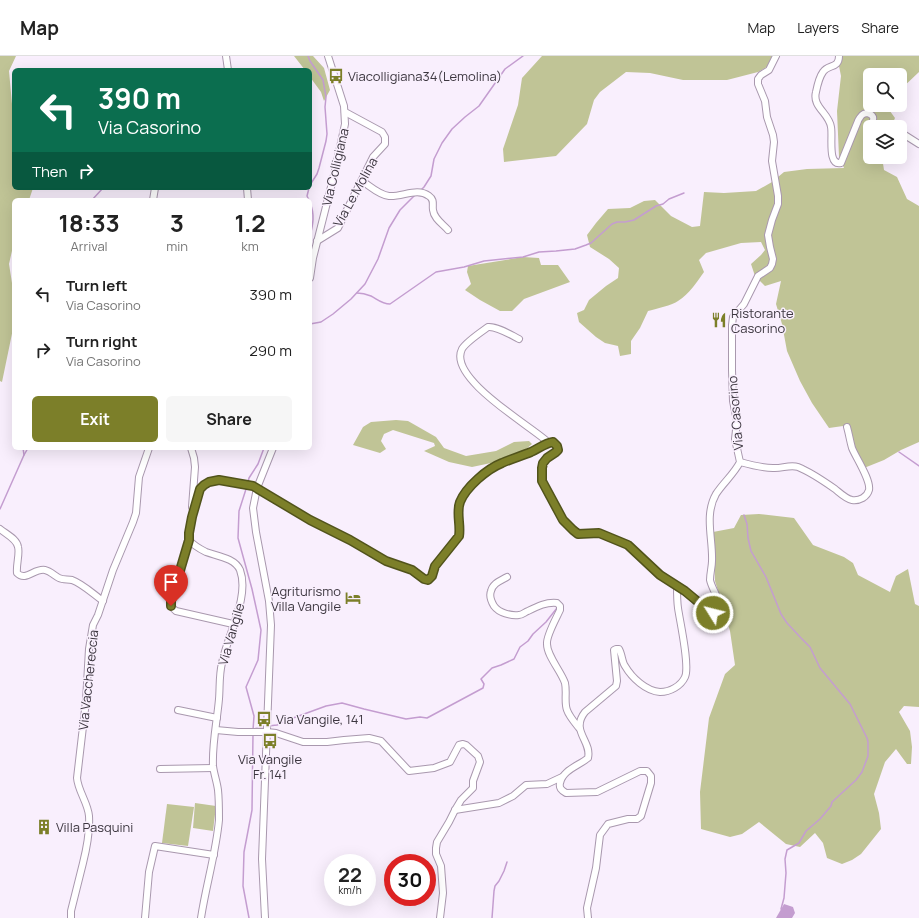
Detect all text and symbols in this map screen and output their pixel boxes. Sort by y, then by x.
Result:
text: Map [20,15,59,41]
text: Map [747,18,775,37]
text: Layers [797,18,839,37]
text: Share [861,18,899,37]
bus stop icon: Viacolligiana34(Lemolina) [327,67,345,85]
place label: Viacolligiana34(Lemolina) [348,67,502,85]
map controls [863,68,907,164]
button: search [863,68,907,112]
text: 390 m [98,79,181,117]
icon: left [32,84,84,136]
text: Via Casorino [98,115,201,139]
button: layers [863,120,907,164]
street label: Via Colligiana [317,126,353,208]
street label: Via Le Molina [328,154,382,230]
icon: right [75,160,97,182]
text: Then [32,161,67,182]
text: 18:33 [58,206,120,239]
text: 3 [170,206,184,239]
text: 1.2 [234,206,266,239]
text: Arrival [71,237,108,255]
text: min [166,237,188,255]
text: km [241,237,259,255]
text: Turn left [66,275,128,296]
icon: left [32,283,54,305]
text: 390 m [250,284,292,305]
text: Via Casorino [66,296,141,314]
place label: Ristorante Casorino [731,304,794,337]
restaurant icon: Ristorante Casorino [710,311,728,329]
text: Turn right [66,331,137,352]
icon: right [32,339,54,361]
text: 290 m [249,340,292,361]
text: Via Casorino [66,352,141,370]
street label: Via Casorino [723,375,747,451]
button: Exit [32,396,158,442]
button: Share [166,396,292,442]
pin [154,565,188,606]
icon: arrive [160,571,182,593]
place label: Agriturismo Villa Vangile [271,582,341,615]
hotel icon: Agriturismo Villa Vangile [344,589,362,607]
position arrow [692,592,734,634]
street label: Via Vangile [214,600,249,667]
street label: Via Vacchereccia [74,629,102,731]
bus stop icon: Via Vangile, 141 [255,710,273,728]
place label: Via Vangile, 141 [276,710,364,728]
bus stop icon: Via Vangile Fr. 141 [261,732,279,750]
place label: Via Vangile Fr. 141 [238,750,302,783]
building icon: Villa Pasquini [35,818,53,836]
place label: Villa Pasquini [56,818,133,836]
speed limit sign: 30 [384,854,436,906]
text: 22 [338,861,362,888]
text: km/h [338,883,362,897]

